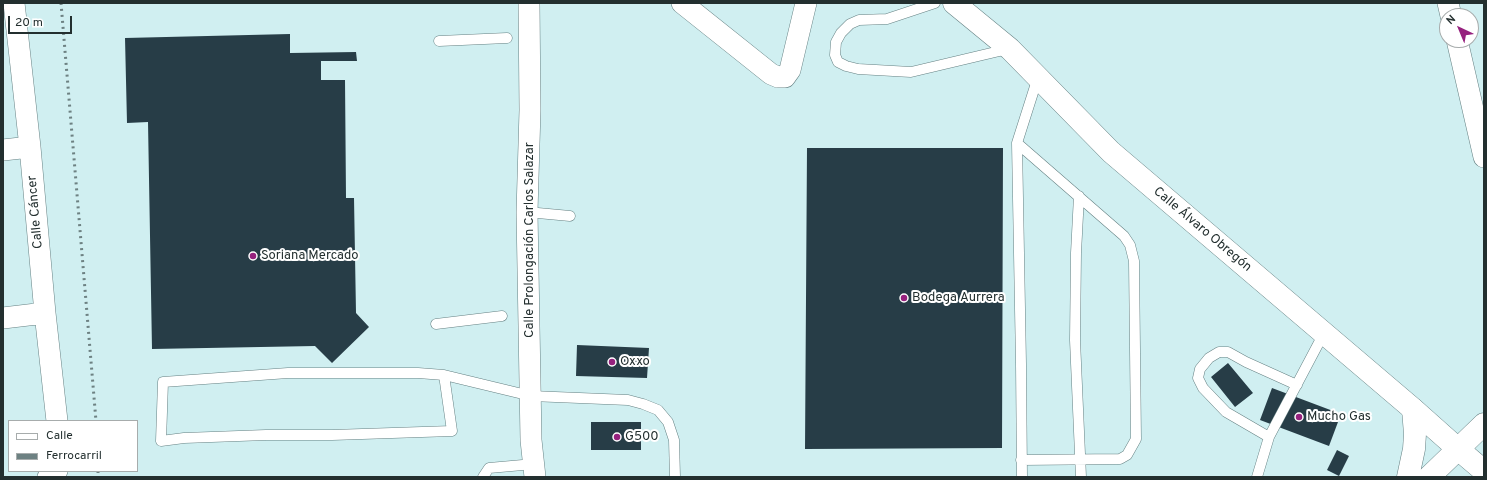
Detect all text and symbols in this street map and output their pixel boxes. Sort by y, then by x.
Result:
scale bar [10,8,74,34]
north arrow [1439,8,1479,48]
text: N [1444,12,1459,28]
text: 20 m [15,15,43,31]
street label: Calle Prolongación Carlos Salazar [522,142,538,338]
street label: Calle Cáncer [25,175,47,249]
street label: Calle Álvaro Obregón [1150,184,1254,276]
place label: Soriana Mercado [261,248,359,264]
marker: Soriana Mercado [248,251,258,261]
place label: Bodega Aurrera [912,290,1005,306]
marker: Bodega Aurrera [899,293,909,303]
place label: Oxxo [620,354,650,370]
marker: Oxxo [607,357,617,367]
place label: Mucho Gas [1307,409,1371,425]
marker: Mucho Gas [1294,412,1304,422]
legend [8,420,138,472]
text: Calle [46,428,73,444]
place label: G500 [625,429,659,445]
marker: G500 [612,432,622,442]
text: Ferrocarril [46,448,102,464]

